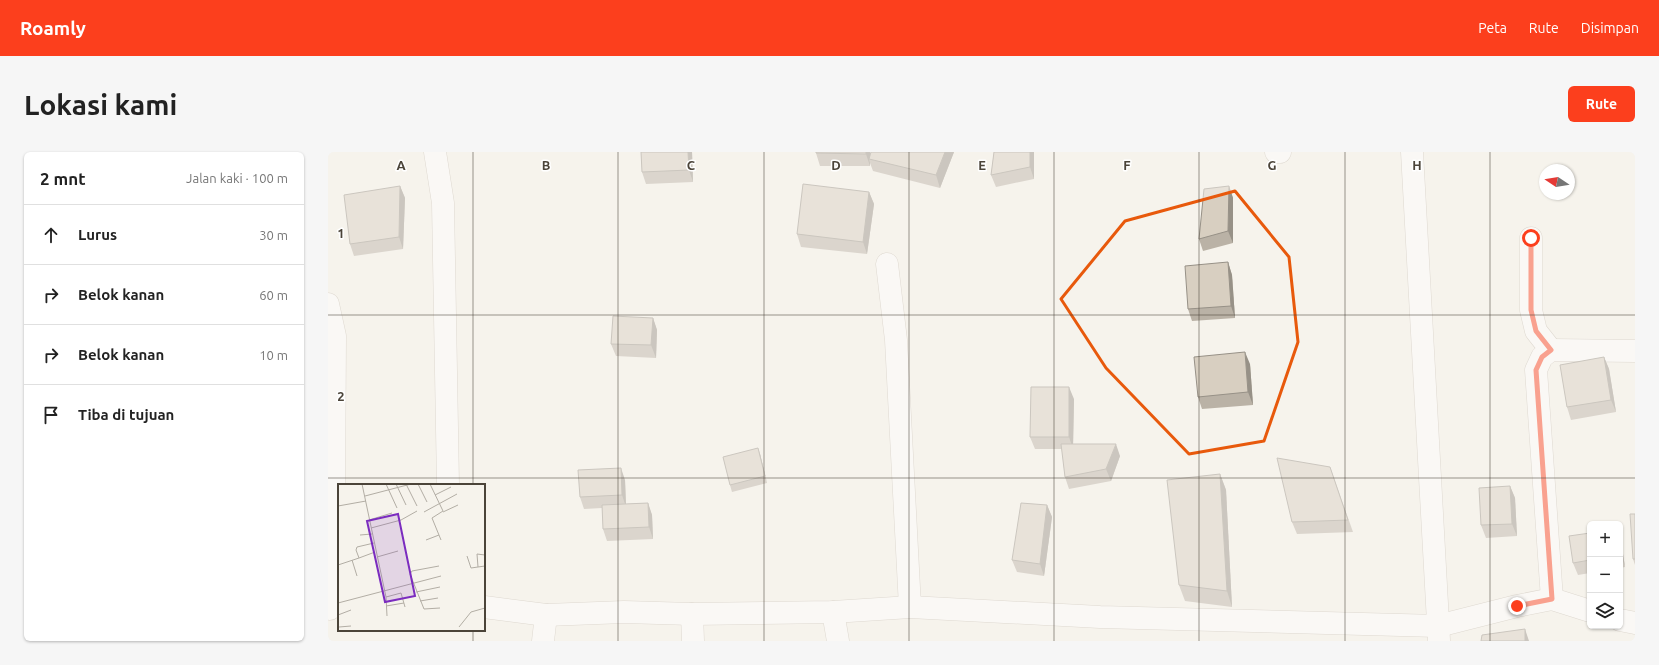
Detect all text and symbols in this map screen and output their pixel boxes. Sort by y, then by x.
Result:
text: Roamly [20,17,86,39]
text: Peta [1478,20,1507,36]
text: Rute [1529,20,1559,36]
text: Disimpan [1581,20,1639,36]
button: Rute [1568,86,1635,122]
text: Lokasi kami [24,89,177,120]
text: A [396,158,406,172]
text: B [542,158,551,172]
text: C [687,158,696,172]
text: D [831,158,841,172]
text: E [978,158,986,172]
text: F [1123,158,1131,172]
text: G [1268,158,1277,172]
text: H [1412,158,1422,172]
north arrow [1539,164,1575,200]
text: 2 mnt [40,169,86,188]
text: Jalan kaki · 100 m [186,171,288,185]
icon: ahead [40,224,62,246]
text: Lurus [78,226,117,243]
text: 1 [337,226,345,240]
text: 30 m [259,228,288,242]
route start [1522,229,1540,247]
icon: right [40,284,62,306]
text: Belok kanan [78,286,164,303]
text: 60 m [259,288,288,302]
icon: right [40,344,62,366]
text: Belok kanan [78,346,164,363]
text: 10 m [259,348,288,362]
text: 2 [337,389,345,403]
icon: arrive [40,404,62,426]
text: Tiba di tujuan [78,406,174,423]
inset map [338,484,485,631]
map controls [1587,521,1623,629]
button: + [1587,521,1623,557]
button: − [1587,557,1623,593]
button: layers [1587,593,1623,629]
route end [1508,597,1526,615]

